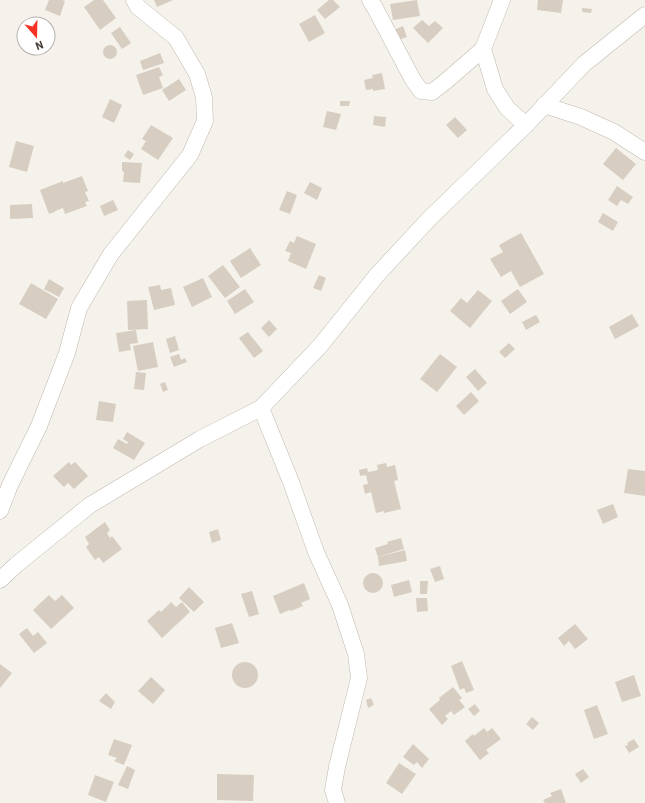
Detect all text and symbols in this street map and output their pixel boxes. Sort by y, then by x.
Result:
north arrow [16,16,56,56]
text: N [34,39,45,53]

